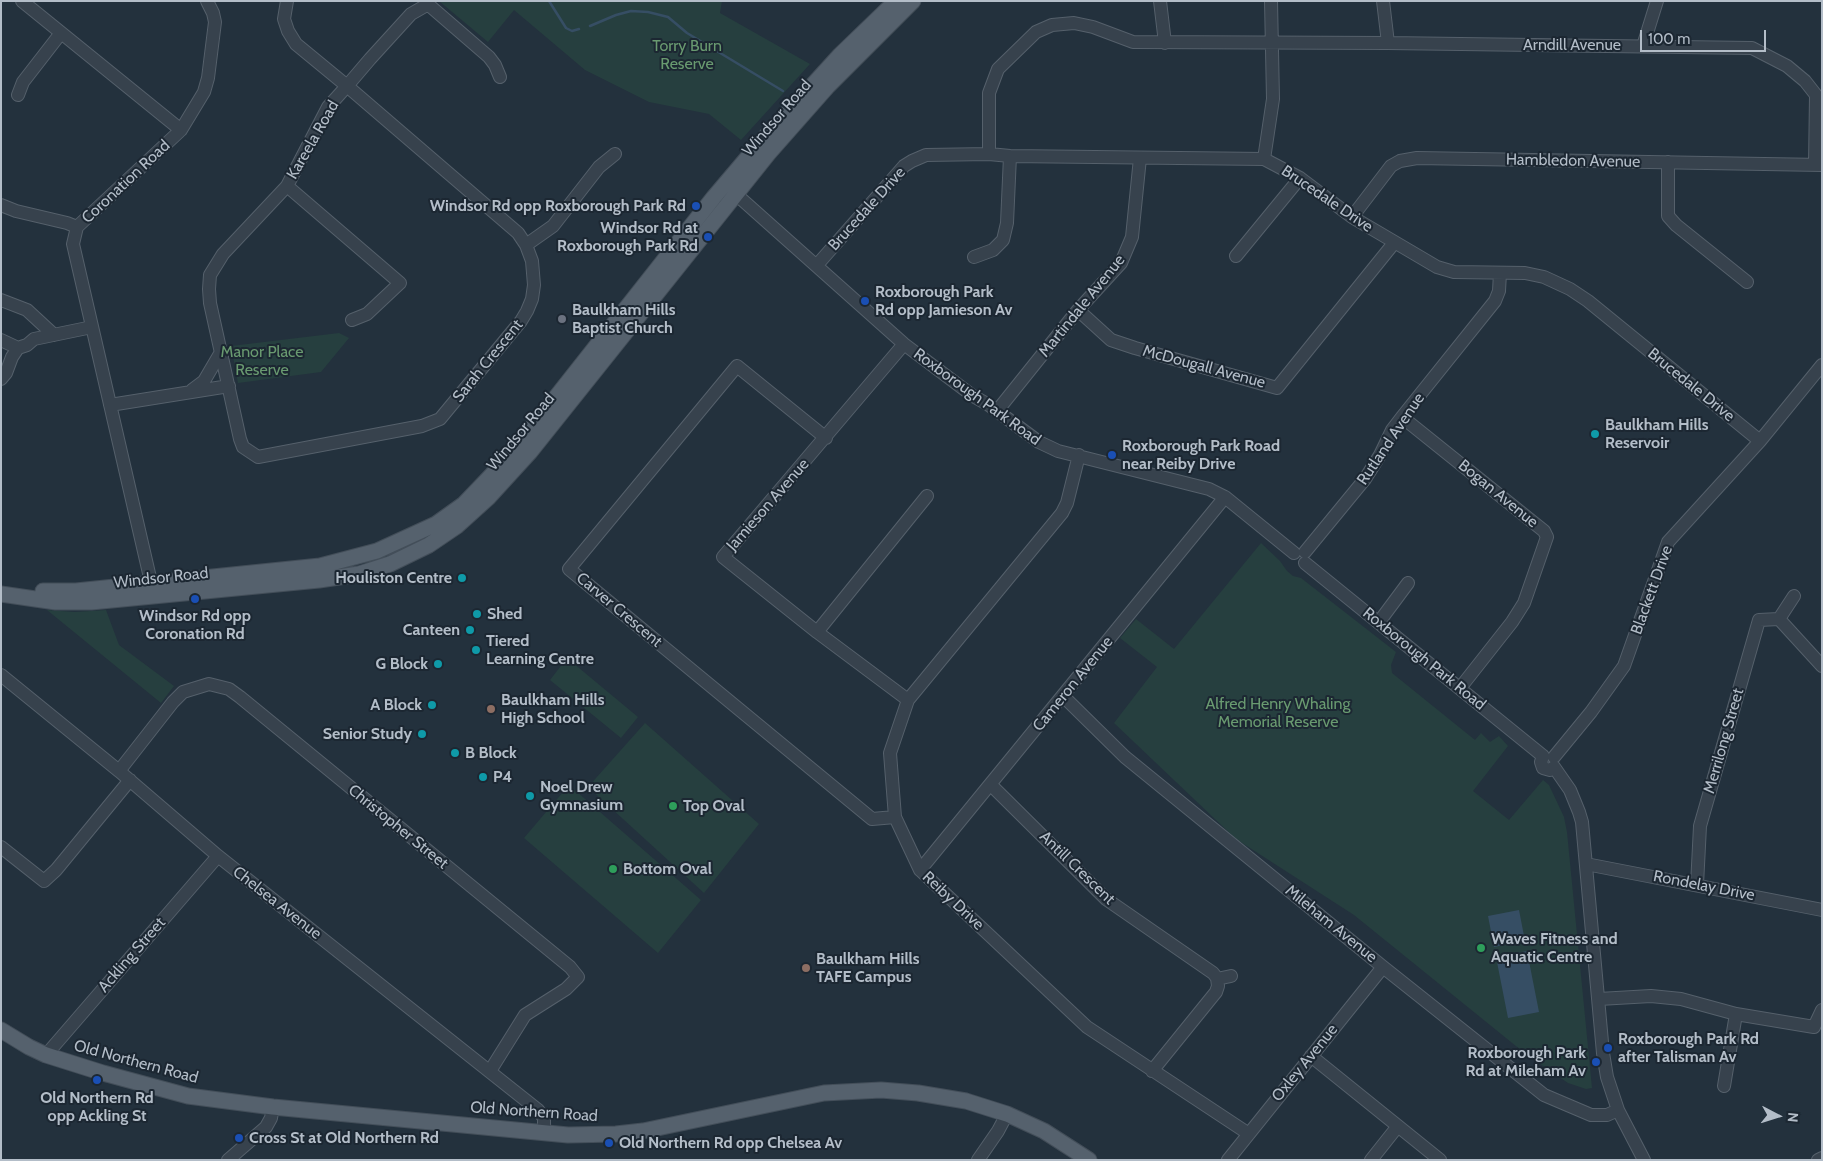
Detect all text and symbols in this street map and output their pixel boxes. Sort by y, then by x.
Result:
scale bar [1643,20,1769,52]
text: 100 m [1648,30,1690,48]
street label: Arndill Avenue [1523,35,1621,55]
park label: Torry Burn Reserve [652,36,722,74]
street label: Windsor Road [739,76,815,160]
street label: Kareela Road [283,97,343,183]
street label: Coronation Road [78,136,174,228]
street label: Hambledon Avenue [1506,150,1640,172]
street label: Brucedale Drive [1278,161,1376,237]
street label: Brucedale Drive [824,163,910,255]
place label: Windsor Rd opp Roxborough Park Rd [430,196,686,216]
marker: Windsor Rd opp Roxborough Park Rd [690,200,702,212]
place label: Windsor Rd at Roxborough Park Rd [557,218,698,256]
marker: Windsor Rd at Roxborough Park Rd [702,231,714,243]
street label: Martindale Avenue [1035,251,1129,361]
place label: Roxborough Park Rd opp Jamieson Av [875,282,1012,320]
marker: Roxborough Park Rd opp Jamieson Av [859,295,871,307]
place label: Baulkham Hills Baptist Church [572,300,676,338]
marker: Baulkham Hills Baptist Church [556,313,568,325]
street label: Sarah Crescent [449,316,527,406]
street label: McDougall Avenue [1141,341,1267,393]
park label: Manor Place Reserve [221,342,303,380]
street label: Roxborough Park Road [910,344,1044,450]
street label: Brucedale Drive [1644,344,1738,426]
street label: Windsor Road [483,389,559,475]
street label: Rutland Avenue [1353,389,1429,489]
place label: Baulkham Hills Reservoir [1605,415,1709,453]
marker: Baulkham Hills Reservoir [1589,428,1601,440]
place label: Roxborough Park Road near Reiby Drive [1122,436,1280,474]
marker: Roxborough Park Road near Reiby Drive [1106,449,1118,461]
street label: Jamieson Avenue [723,455,813,555]
street label: Bogan Avenue [1454,456,1542,532]
street label: Blackett Drive [1627,543,1677,637]
street label: Windsor Road [113,563,209,593]
place label: Houliston Centre [335,568,452,588]
street label: Carver Crescent [572,569,666,651]
marker: Houliston Centre [456,572,468,584]
marker: Windsor Rd opp Coronation Rd [189,593,201,605]
place label: Shed [487,604,522,624]
street label: Roxborough Park Road [1359,604,1489,714]
place label: Windsor Rd opp Coronation Rd [139,606,251,644]
marker: Shed [471,608,483,620]
place label: Canteen [403,620,460,640]
marker: Canteen [464,624,476,636]
place label: Tiered Learning Centre [486,631,594,669]
street label: Cameron Avenue [1029,633,1117,735]
marker: Tiered Learning Centre [470,644,482,656]
place label: G Block [376,654,428,674]
marker: G Block [432,658,444,670]
street label: Merrilong Street [1700,686,1748,796]
place label: Baulkham Hills High School [501,690,605,728]
park label: Alfred Henry Whaling Memorial Reserve [1206,694,1350,732]
place label: A Block [370,695,422,715]
marker: A Block [426,699,438,711]
marker: Baulkham Hills High School [485,703,497,715]
place label: Senior Study [323,724,412,744]
marker: Senior Study [416,728,428,740]
place label: B Block [465,743,517,763]
marker: B Block [449,747,461,759]
place label: P4 [493,767,512,787]
marker: P4 [477,771,489,783]
place label: Noel Drew Gymnasium [540,777,623,815]
street label: Christopher Street [344,781,452,873]
marker: Noel Drew Gymnasium [524,790,536,802]
place label: Top Oval [683,796,745,816]
marker: Top Oval [667,800,679,812]
street label: Antill Crescent [1035,827,1119,909]
place label: Bottom Oval [623,859,712,879]
street label: Chelsea Avenue [229,862,325,944]
marker: Bottom Oval [607,863,619,875]
street label: Rondelay Drive [1652,867,1756,905]
street label: Reiby Drive [918,868,988,934]
street label: Mileham Avenue [1281,881,1381,967]
street label: Ackling Street [94,914,170,996]
place label: Waves Fitness and Aquatic Centre [1491,929,1618,967]
marker: Waves Fitness and Aquatic Centre [1475,942,1487,954]
place label: Baulkham Hills TAFE Campus [816,949,920,987]
marker: Baulkham Hills TAFE Campus [800,962,812,974]
street label: Oxley Avenue [1268,1020,1342,1106]
place label: Roxborough Park Rd after Talisman Av [1618,1029,1759,1067]
street label: Old Northern Road [72,1036,200,1088]
marker: Roxborough Park Rd after Talisman Av [1602,1042,1614,1054]
place label: Roxborough Park Rd at Mileham Av [1466,1043,1586,1081]
marker: Roxborough Park Rd at Mileham Av [1590,1056,1602,1068]
marker: Old Northern Rd opp Ackling St [91,1074,103,1086]
place label: Old Northern Rd opp Ackling St [40,1088,154,1126]
north arrow [1753,1091,1803,1141]
street label: Old Northern Road [470,1098,598,1126]
text: N [1784,1112,1802,1123]
place label: Cross St at Old Northern Rd [249,1128,439,1148]
marker: Cross St at Old Northern Rd [233,1132,245,1144]
place label: Old Northern Rd opp Chelsea Av [619,1133,842,1153]
marker: Old Northern Rd opp Chelsea Av [603,1137,615,1149]

